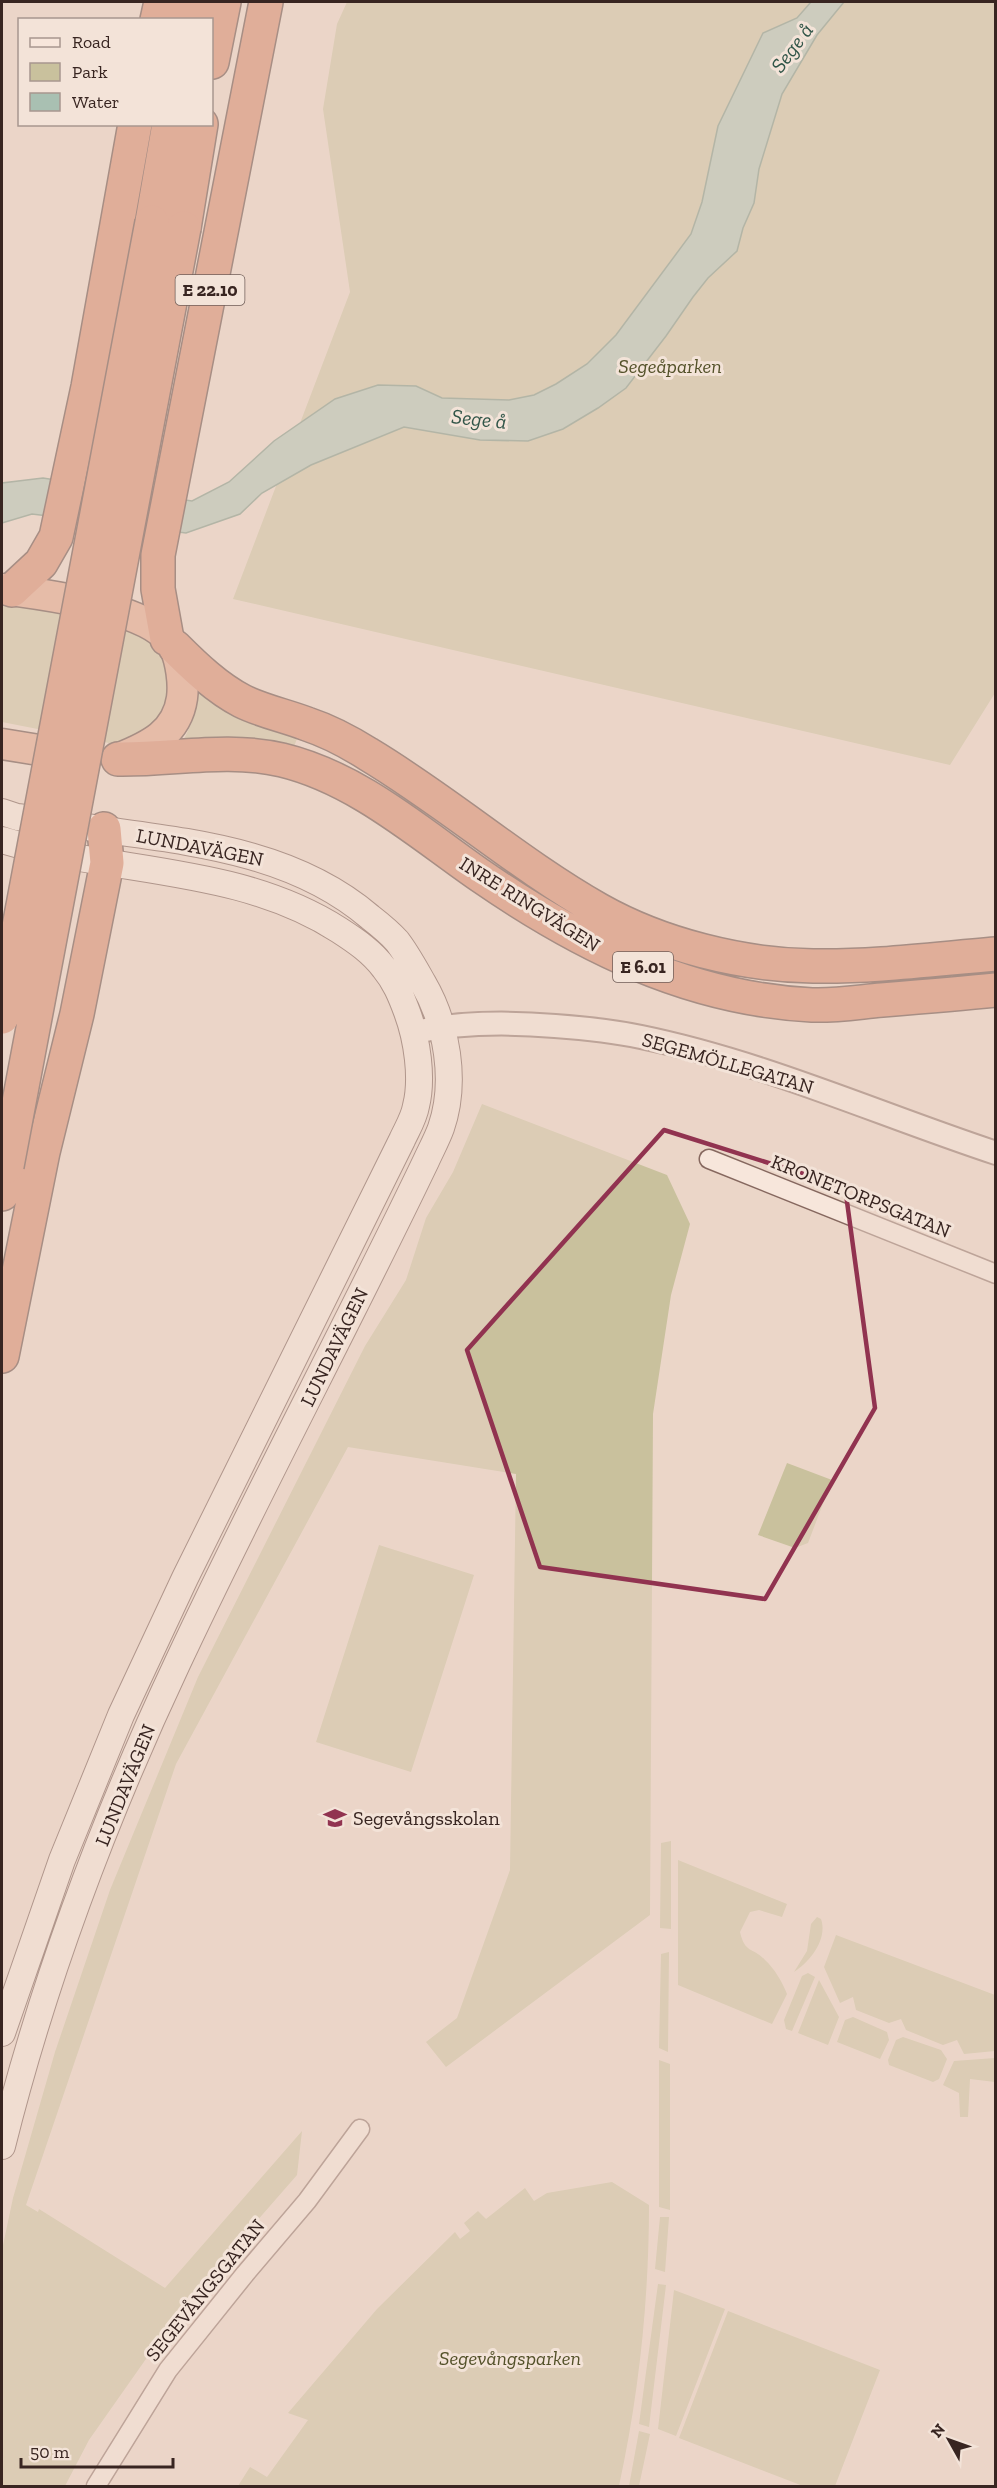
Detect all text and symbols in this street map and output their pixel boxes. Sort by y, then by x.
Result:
legend [18,18,213,126]
water label: Sege å [765,18,818,77]
text: Road [72,31,111,53]
text: Park [72,61,108,83]
text: Water [72,91,119,113]
road number: E 22.10 [176,275,244,305]
park label: Segeåparken [618,354,722,378]
water label: Sege å [450,403,508,434]
street label: LUNDAVÄGEN [134,823,266,871]
street label: INRE RINGVÄGEN [455,851,605,957]
road number: E 6.01 [613,952,673,982]
street label: SEGEMÖLLEGATAN [639,1027,817,1099]
street label: KRONETORPSGATAN [768,1149,954,1243]
street label: LUNDAVÄGEN [295,1283,373,1410]
street label: LUNDAVÄGEN [90,1720,160,1849]
school or university icon: Segevångsskolan [322,1805,348,1831]
place label: Segevångsskolan [353,1806,500,1830]
street label: SEGEVÅNGSGATAN [140,2214,270,2366]
park label: Segevångsparken [439,2346,581,2370]
north arrow [919,2410,979,2470]
text: N [927,2420,949,2441]
scale bar [21,2431,172,2469]
text: 50 m [30,2441,70,2463]

